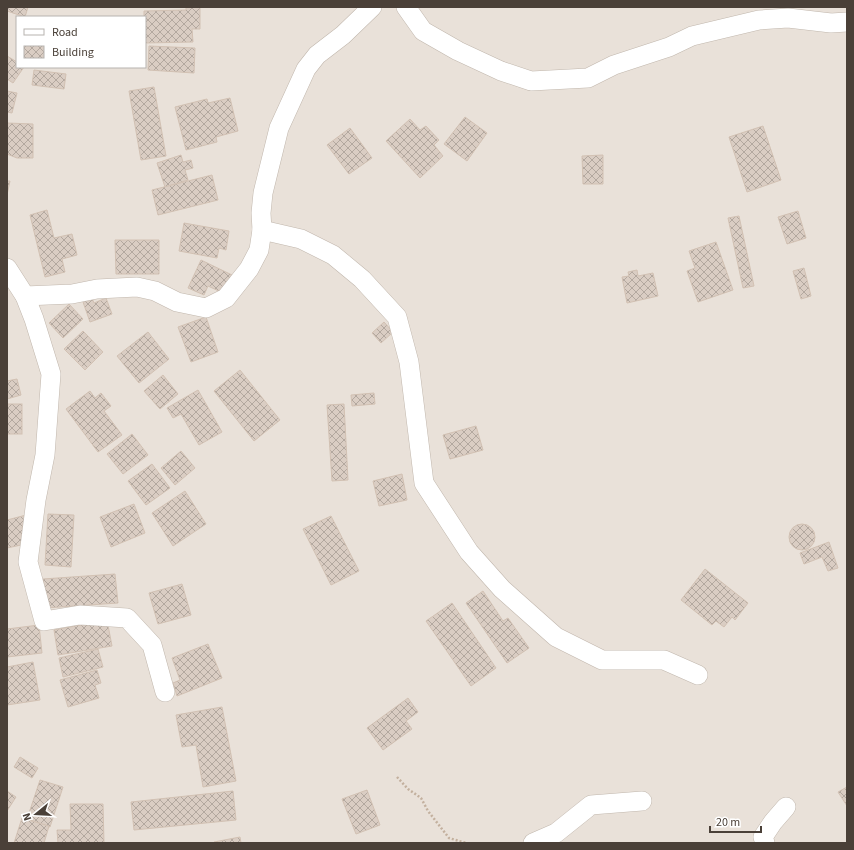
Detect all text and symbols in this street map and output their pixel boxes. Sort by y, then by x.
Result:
legend [16,16,146,68]
text: Road [52,24,78,41]
text: Building [52,44,94,61]
north arrow [16,794,56,834]
scale bar [710,808,761,834]
text: N [19,811,35,823]
text: 20 m [716,814,740,831]

